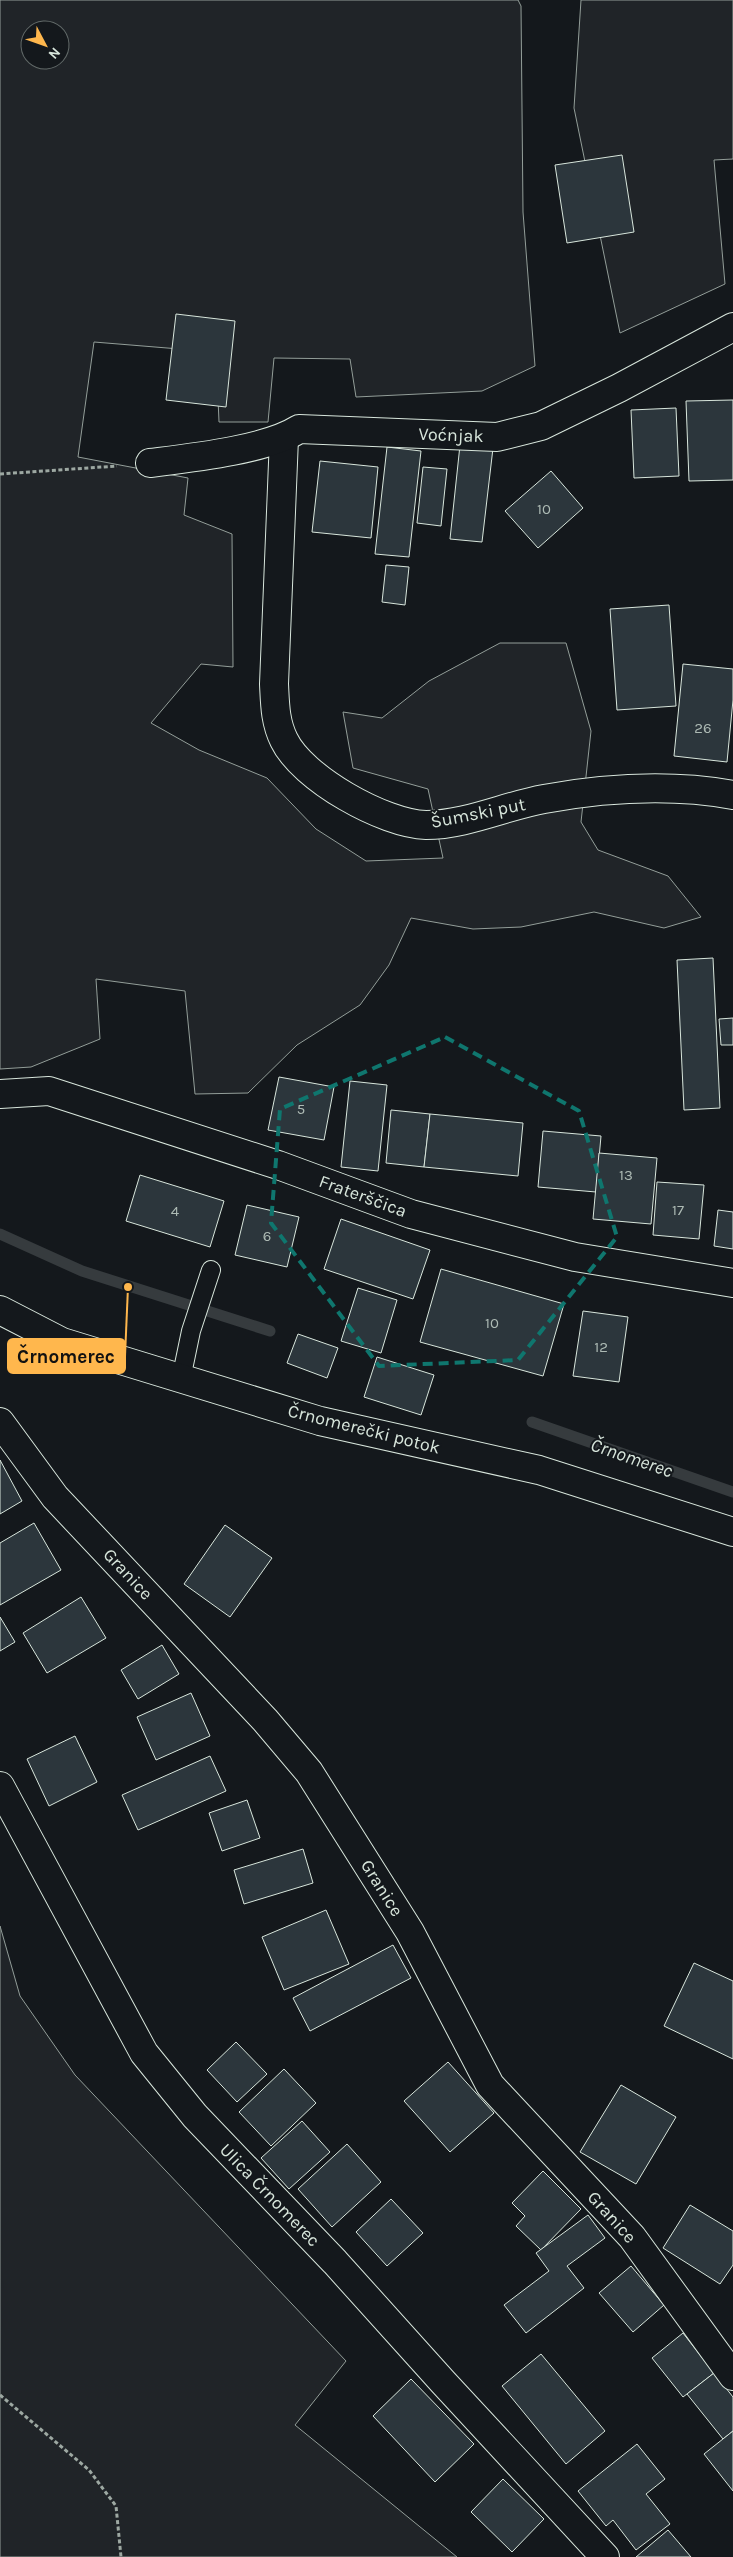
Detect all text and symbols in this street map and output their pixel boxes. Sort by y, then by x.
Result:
north arrow [20,20,70,70]
text: N [45,44,64,63]
street label: Voćnjak [418,423,484,447]
house number: 10 [537,500,551,518]
house number: 26 [694,719,712,737]
street label: Šumski put [429,793,527,833]
house number: 5 [297,1100,305,1118]
house number: 13 [619,1166,633,1184]
street label: Fraterščica [316,1170,410,1222]
house number: 17 [672,1201,684,1219]
house number: 4 [171,1202,180,1220]
house number: 6 [263,1227,271,1245]
house number: 10 [485,1314,499,1332]
house number: 12 [594,1338,608,1356]
callout: Črnomerec [8,1339,125,1373]
text: Črnomerec [17,1343,115,1368]
street label: Črnomerečki potok [286,1399,442,1459]
water label: Črnomerec [588,1434,676,1482]
street label: Granice [99,1544,157,1604]
street label: Granice [356,1856,408,1920]
street label: Ulica Črnomerec [215,2139,325,2251]
street label: Granice [583,2186,641,2248]

